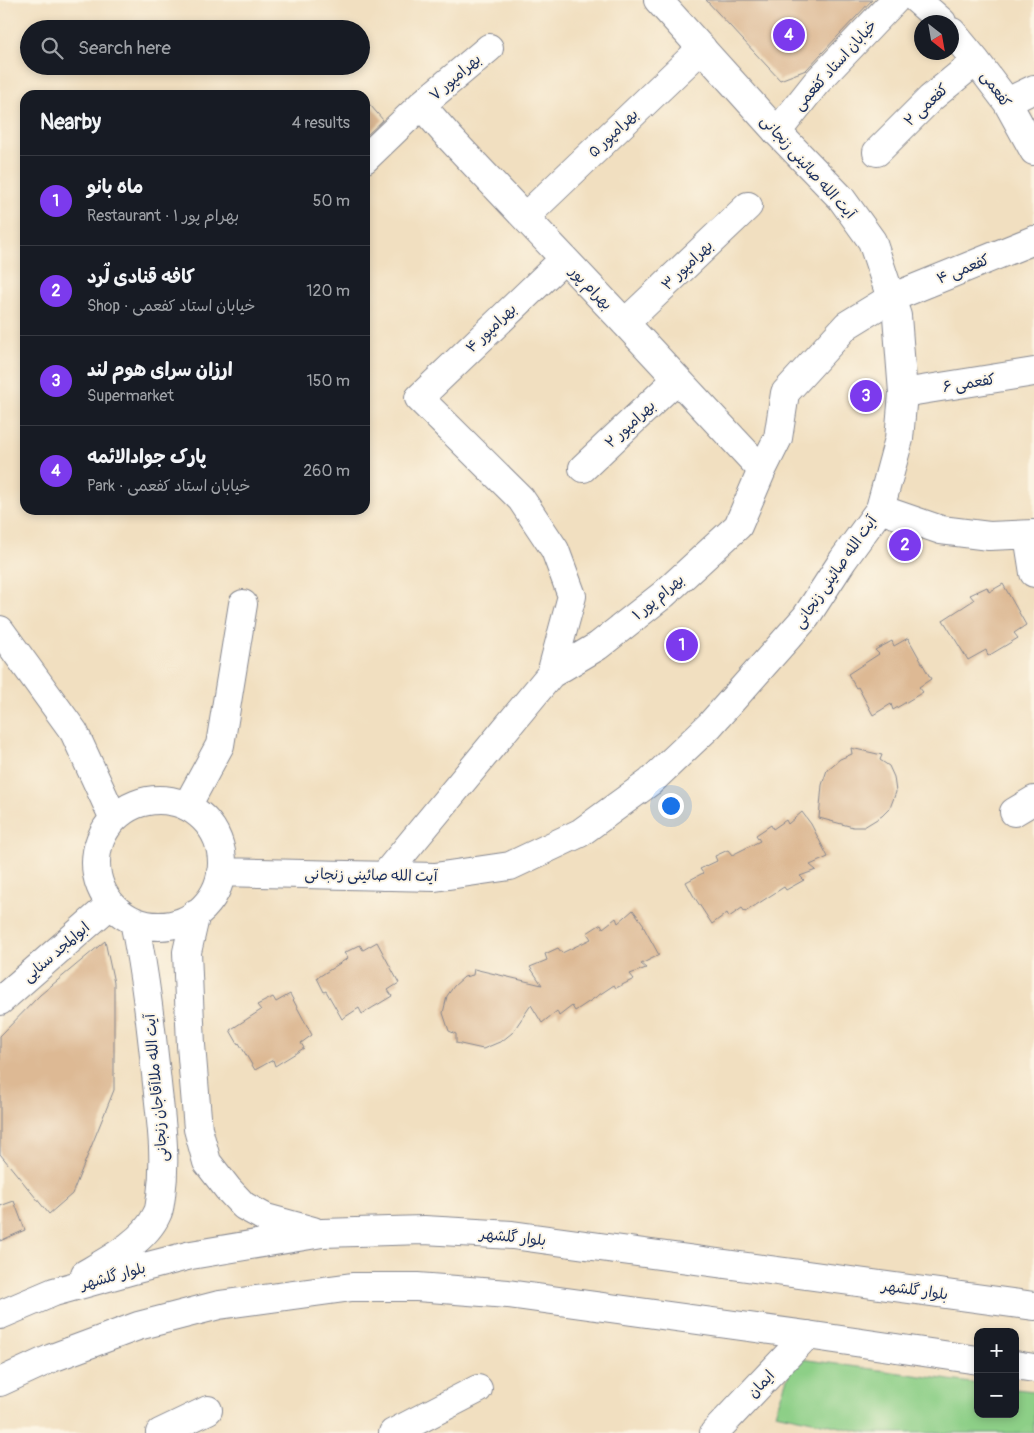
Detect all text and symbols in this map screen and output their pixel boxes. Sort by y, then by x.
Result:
north arrow [914,15,959,60]
pin: 4 [773,16,805,54]
street label: خیابان استاد کفعمی [790,16,881,115]
search box [20,20,370,75]
icon: search [38,34,66,62]
text: Search here [78,36,171,60]
street label: بهرامپور ۷ [426,50,485,105]
street label: کفعمی [976,67,1015,111]
street label: کفعمی ۲ [900,80,953,131]
street label: بهرامپور ۵ [584,105,642,162]
text: Nearby [40,109,101,136]
street label: آیت الله صائینی زنجانی [756,111,860,224]
text: 4 results [292,113,350,133]
text: ماه بانو [87,175,143,199]
text: 1 [53,191,59,211]
text: 50 m [313,191,350,211]
text: Restaurant · بهرام پور ۱ [87,206,239,226]
street label: بهرامپور ۳ [658,236,717,294]
street label: کفعمی ۴ [934,250,992,289]
street label: بهرام پور [563,262,616,315]
text: کافه قنادی لٌرد [87,265,195,289]
text: 2 [52,281,60,301]
text: 120 m [306,281,350,301]
text: Shop · خیابان استاد کفعمی [87,296,256,316]
street label: بهرامپور ۴ [462,300,521,357]
text: ارزان سرای هوم لند [87,358,233,382]
street label: کفعمی ۶ [941,370,997,397]
text: 3 [52,371,60,391]
text: 150 m [306,371,350,391]
pin: 3 [850,377,882,415]
text: Supermarket [87,386,174,406]
street label: بهرامپور ۲ [601,396,659,452]
text: پارک جوادالائمه [87,445,206,469]
text: 4 [51,461,61,481]
text: 260 m [303,461,350,481]
text: Park · خیابان استاد کفعمی [87,476,250,496]
street label: آیت الله صائینی زنجانی [789,511,882,632]
pin: 2 [889,526,921,564]
street label: بهرام پور ۱ [628,570,689,626]
pin: 1 [666,626,698,664]
your location [658,793,684,819]
street label: آیت الله صائینی زنجانی [304,865,439,886]
street label: ابوالمجد سنایی [19,918,94,987]
street label: آیت الله ملاآقاجان زنجانی [140,1012,172,1163]
street label: بلوار گلشهر [478,1224,547,1250]
street label: بلوار گلشهر [77,1259,148,1295]
street label: بلوار گلشهر [880,1276,949,1305]
map controls [974,1328,1019,1418]
button: + [974,1328,1019,1373]
street label: ایمان [744,1366,779,1402]
button: − [974,1373,1019,1418]

